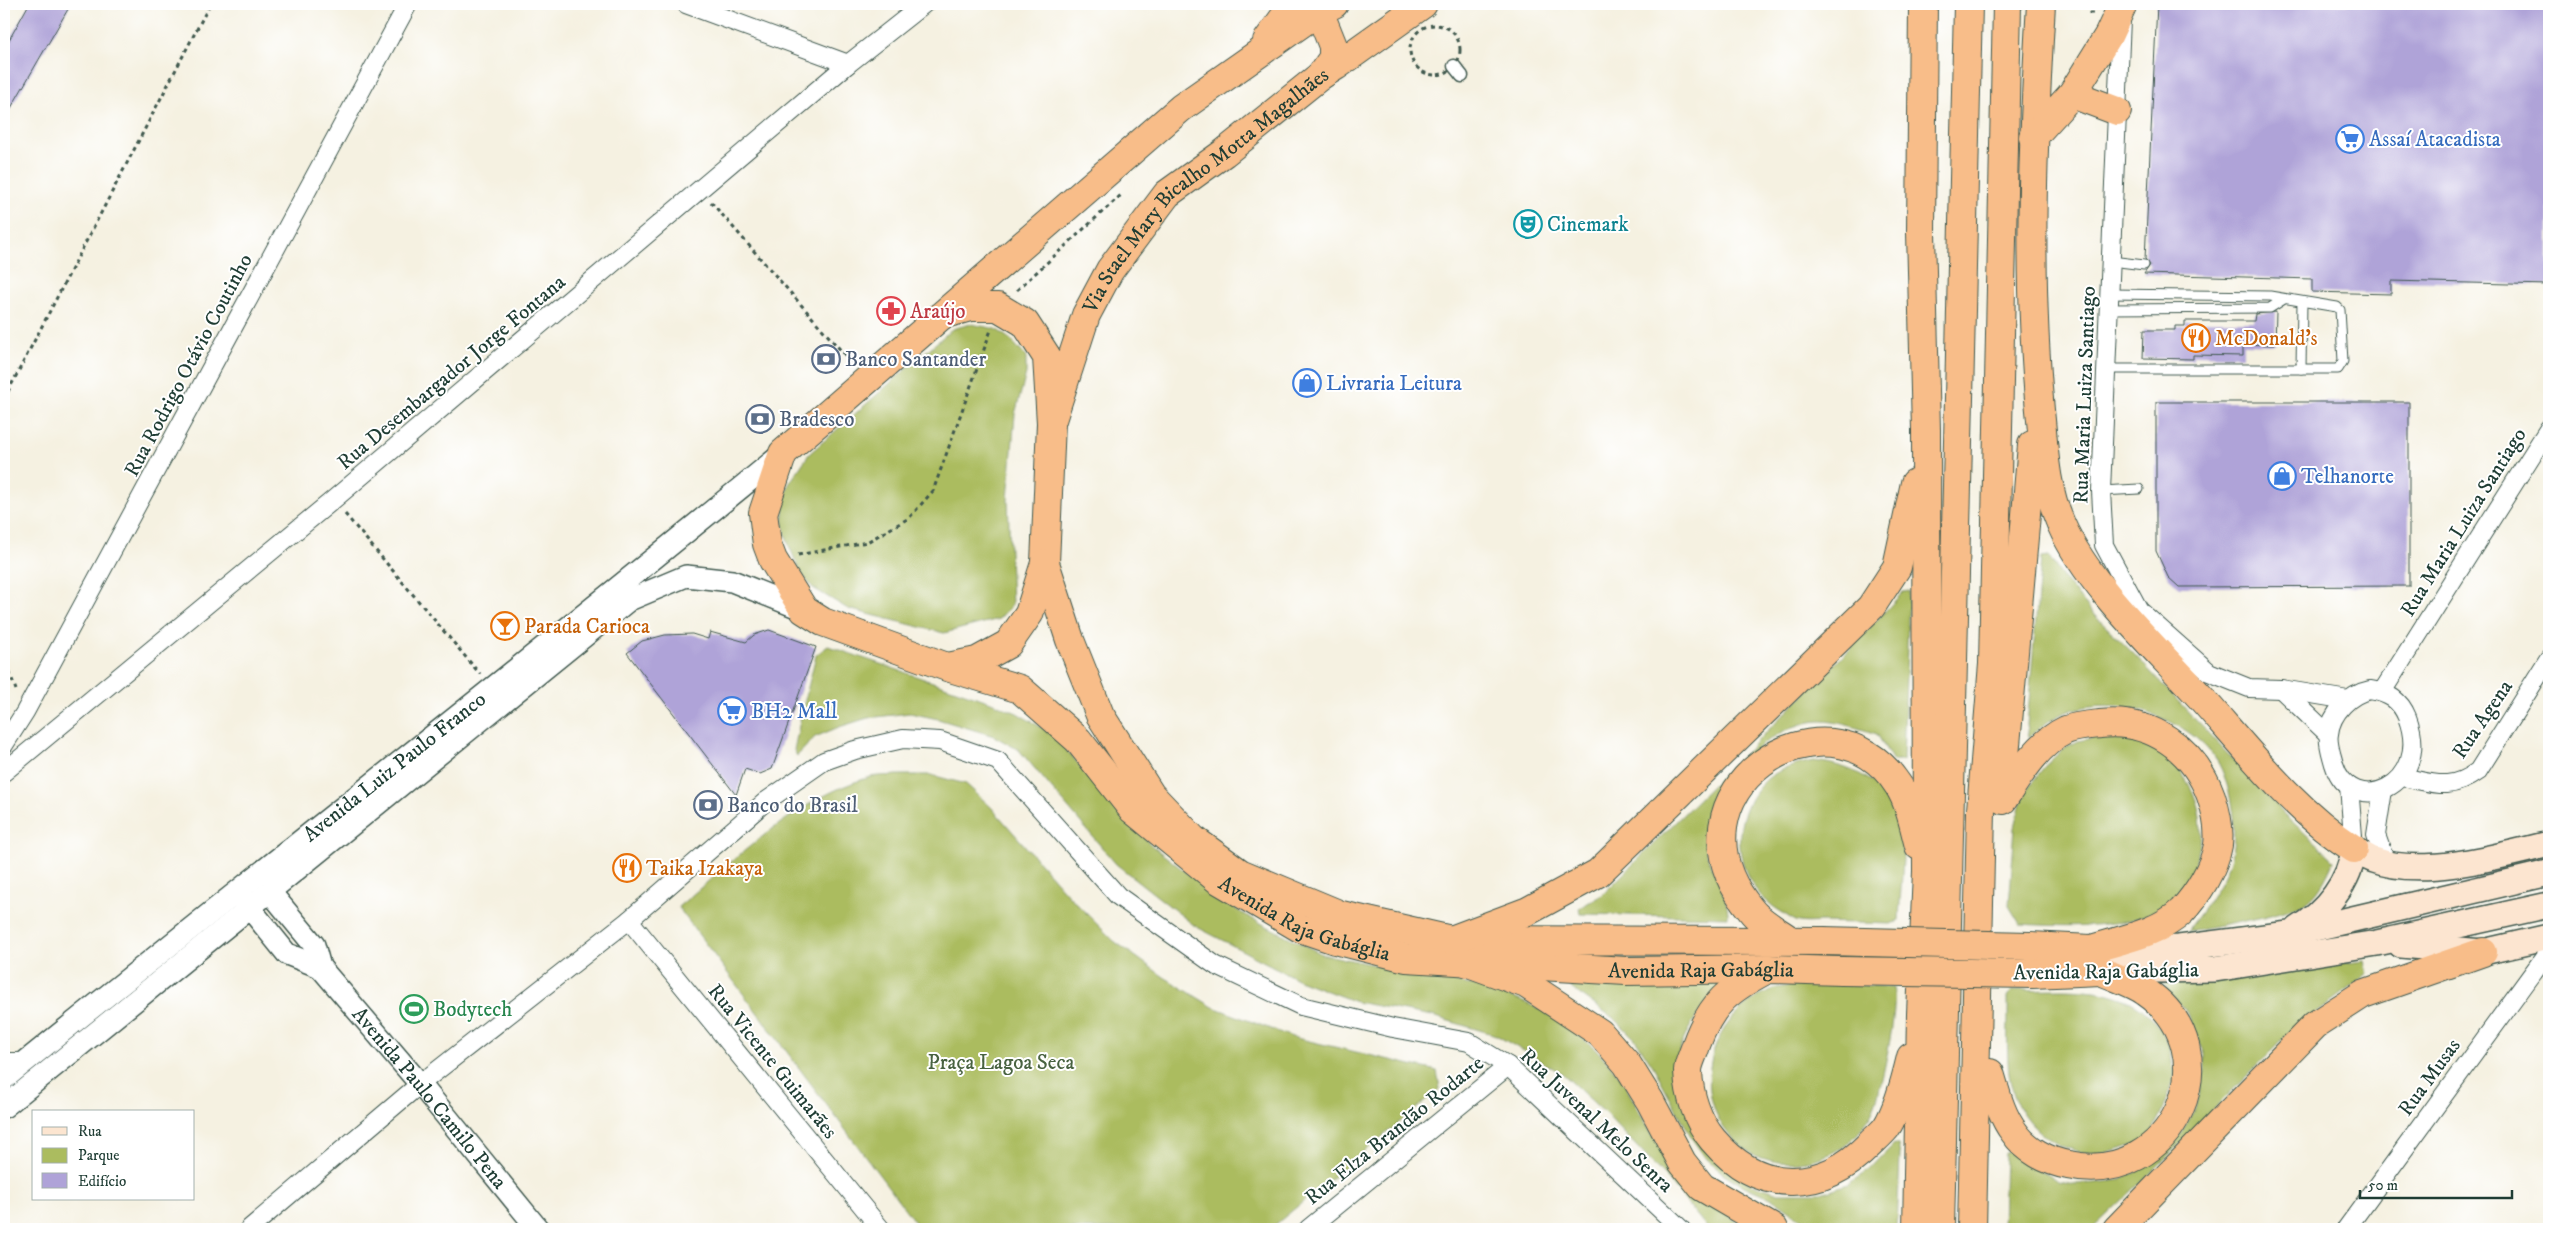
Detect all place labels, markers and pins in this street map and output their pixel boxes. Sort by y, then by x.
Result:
supermarket icon: Assaí Atacadista [2335,124,2365,154]
place label: Assaí Atacadista [2369,127,2501,153]
theatre icon: Cinemark [1513,209,1543,239]
place label: Cinemark [1547,212,1629,238]
pharmacy icon: Araújo [876,296,906,326]
place label: Araújo [910,299,966,325]
restaurant icon: McDonald's [2181,323,2211,353]
place label: McDonald's [2215,326,2318,352]
bank icon: Banco Santander [811,344,841,374]
place label: Banco Santander [845,347,986,373]
shop icon: Livraria Leitura [1292,368,1322,398]
place label: Livraria Leitura [1326,371,1462,397]
bank icon: Bradesco [745,404,775,434]
place label: Bradesco [779,407,854,433]
shop icon: Telhanorte [2267,461,2297,491]
place label: Telhanorte [2301,464,2394,490]
bar icon: Parada Carioca [490,611,520,641]
place label: Parada Carioca [524,614,650,640]
supermarket icon: BH2 Mall [717,696,747,726]
place label: BH2 Mall [751,699,838,725]
bank icon: Banco do Brasil [693,790,723,820]
place label: Banco do Brasil [727,793,858,819]
restaurant icon: Taika Izakaya [612,853,642,883]
place label: Taika Izakaya [646,856,763,882]
sports icon: Bodytech [399,994,429,1024]
place label: Bodytech [433,997,512,1023]

